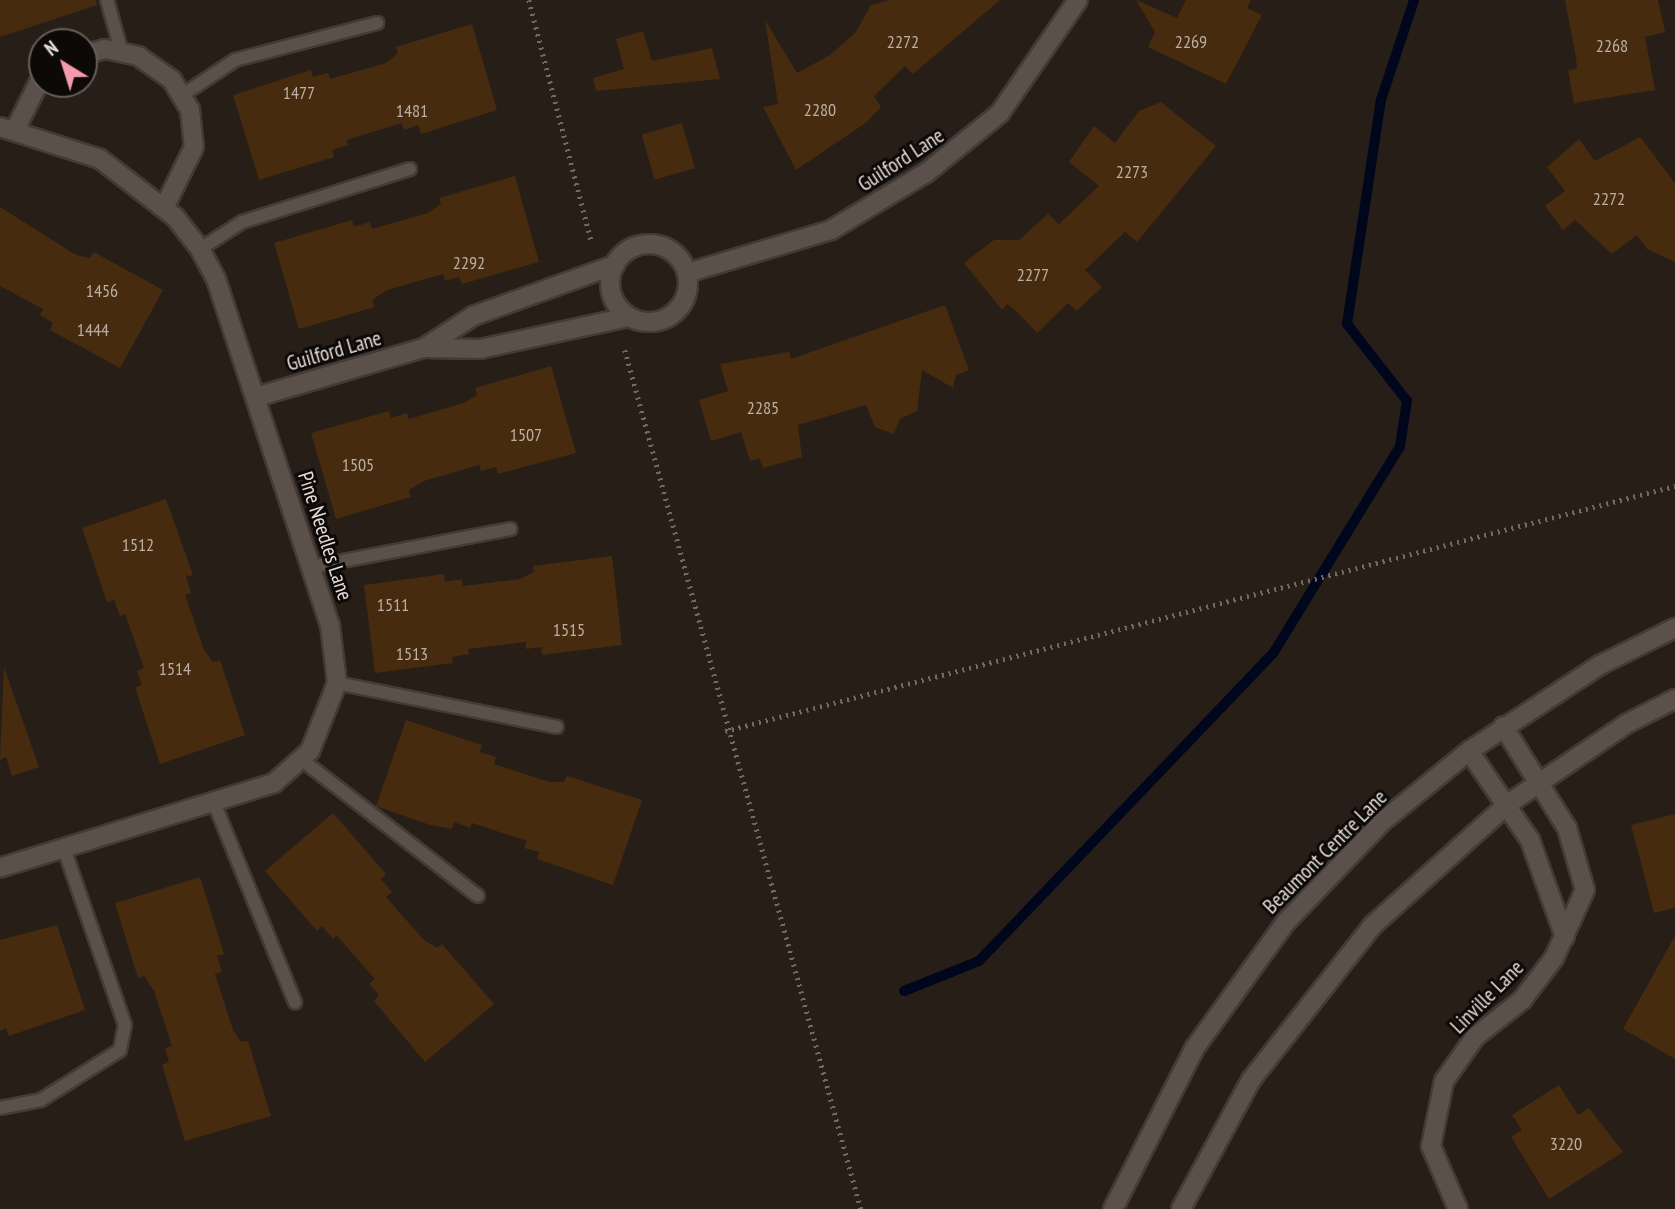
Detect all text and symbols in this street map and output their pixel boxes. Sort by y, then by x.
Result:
north arrow [28,28,98,98]
house number: 2272 [887,31,919,53]
house number: 2269 [1175,31,1207,53]
text: N [40,35,63,61]
house number: 2268 [1596,35,1628,57]
house number: 1477 [283,82,315,104]
house number: 2280 [804,99,836,121]
house number: 1481 [396,100,428,122]
street label: Guilford Lane [853,123,949,197]
house number: 2273 [1116,161,1148,183]
house number: 2272 [1593,188,1625,210]
house number: 2292 [453,252,485,274]
house number: 2277 [1017,264,1049,286]
house number: 1456 [86,280,118,302]
house number: 1444 [77,319,109,341]
street label: Guilford Lane [284,325,384,377]
house number: 2285 [747,397,779,419]
house number: 1507 [510,424,542,446]
house number: 1505 [342,454,374,476]
street label: Pine Needles Lane [292,468,358,604]
house number: 1512 [122,534,154,556]
house number: 1511 [377,594,409,616]
house number: 1515 [553,619,585,641]
house number: 1513 [396,643,428,665]
house number: 1514 [159,658,191,680]
street label: Beaumont Centre Lane [1258,785,1392,919]
street label: Linville Lane [1445,955,1529,1039]
house number: 3220 [1550,1133,1582,1155]

